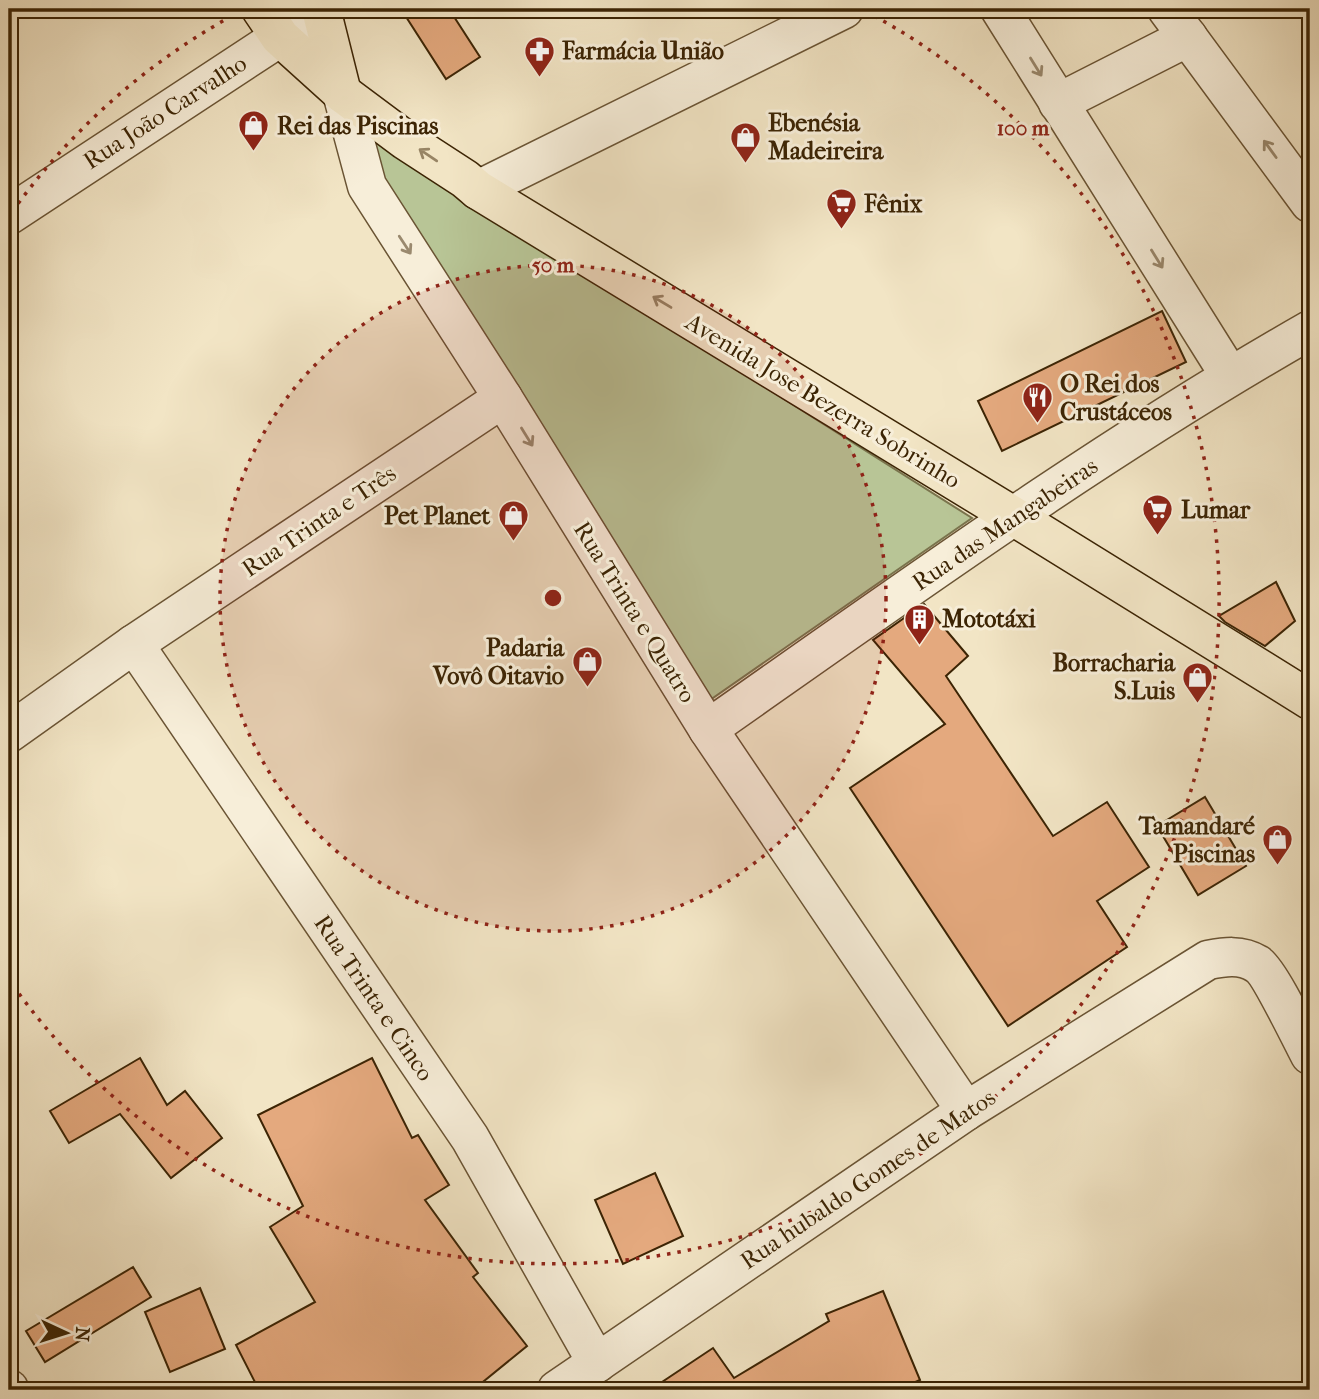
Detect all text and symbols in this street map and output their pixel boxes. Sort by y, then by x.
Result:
pharmacy icon: Farmácia União [522,34,556,78]
place label: Farmácia União [561,37,724,65]
street label: Rua João Carvalho [78,49,252,175]
one-way arrow [1029,56,1043,76]
shop icon: Rei das Piscinas [237,109,271,153]
place label: Ebenésia Madeireira [768,109,884,165]
place label: Rei das Piscinas [277,112,438,140]
text: 100 m [997,116,1050,140]
shop icon: Ebenésia Madeireira [728,120,762,164]
one-way arrow [1263,139,1278,158]
one-way arrow [419,148,438,162]
supermarket icon: Fênix [824,187,858,231]
place label: Fênix [863,190,923,218]
one-way arrow [397,235,412,254]
one-way arrow [1150,249,1164,269]
text: 50 m [532,253,575,277]
one-way arrow [652,295,672,309]
street label: Avenida Jose Bezerra Sobrinho [680,307,965,494]
place label: O Rei dos Crustáceos [1060,370,1172,426]
restaurant icon: O Rei dos Crustáceos [1020,381,1054,425]
one-way arrow [521,426,535,446]
street label: Rua das Mangabeiras [907,451,1103,596]
street label: Rua Trinta e Três [237,459,401,583]
supermarket icon: Lumar [1141,493,1175,537]
place label: Lumar [1181,496,1251,524]
shop icon: Pet Planet [496,499,530,543]
place label: Pet Planet [384,502,490,530]
street label: Rua Trinta e Quatro [568,516,702,708]
centre of rings [541,586,565,610]
building icon: Mototáxi [902,602,936,646]
place label: Mototáxi [942,605,1037,633]
place label: Padaria Vovô Oitavio [432,634,565,690]
shop icon: Padaria Vovô Oitavio [570,645,604,689]
place label: Borracharia S.Luis [1052,649,1176,705]
shop icon: Borracharia S.Luis [1181,660,1215,704]
place label: Tamandaré Piscinas [1138,812,1255,868]
shop icon: Tamandaré Piscinas [1261,823,1295,867]
street label: Rua Trinta e Cinco [308,910,440,1086]
street label: Rua hubaldo Gomes de Matos [735,1083,1001,1275]
north arrow [32,1298,102,1368]
text: N [70,1326,93,1343]

